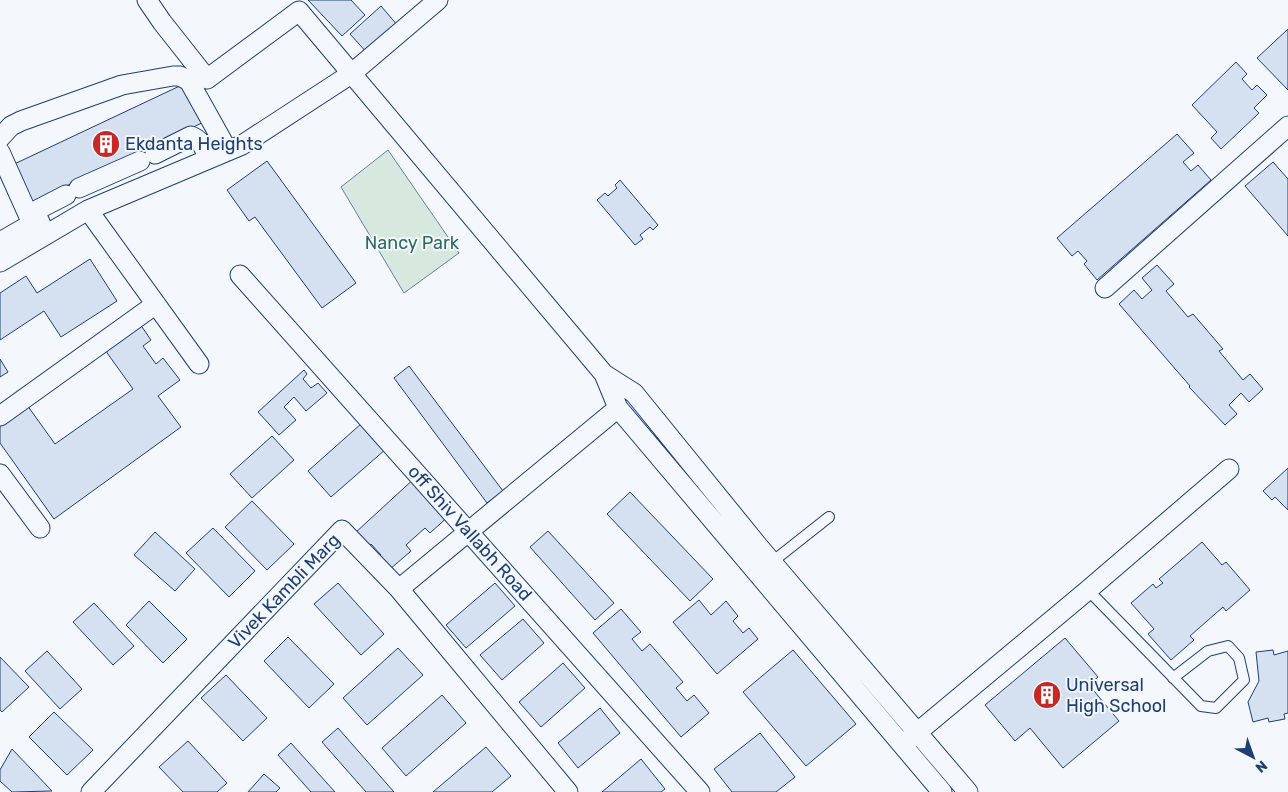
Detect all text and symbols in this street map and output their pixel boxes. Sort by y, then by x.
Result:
building icon: Ekdanta Heights [91,129,121,159]
place label: Ekdanta Heights [125,133,263,155]
park label: Nancy Park [365,232,460,254]
street label: off Shiv Vallabh Road [403,461,537,605]
street label: Vivek Kambli Marg [223,529,345,653]
place label: Universal High School [1066,674,1166,717]
building icon: Universal High School [1032,680,1062,710]
north arrow [1228,732,1278,782]
text: N [1252,757,1271,776]

